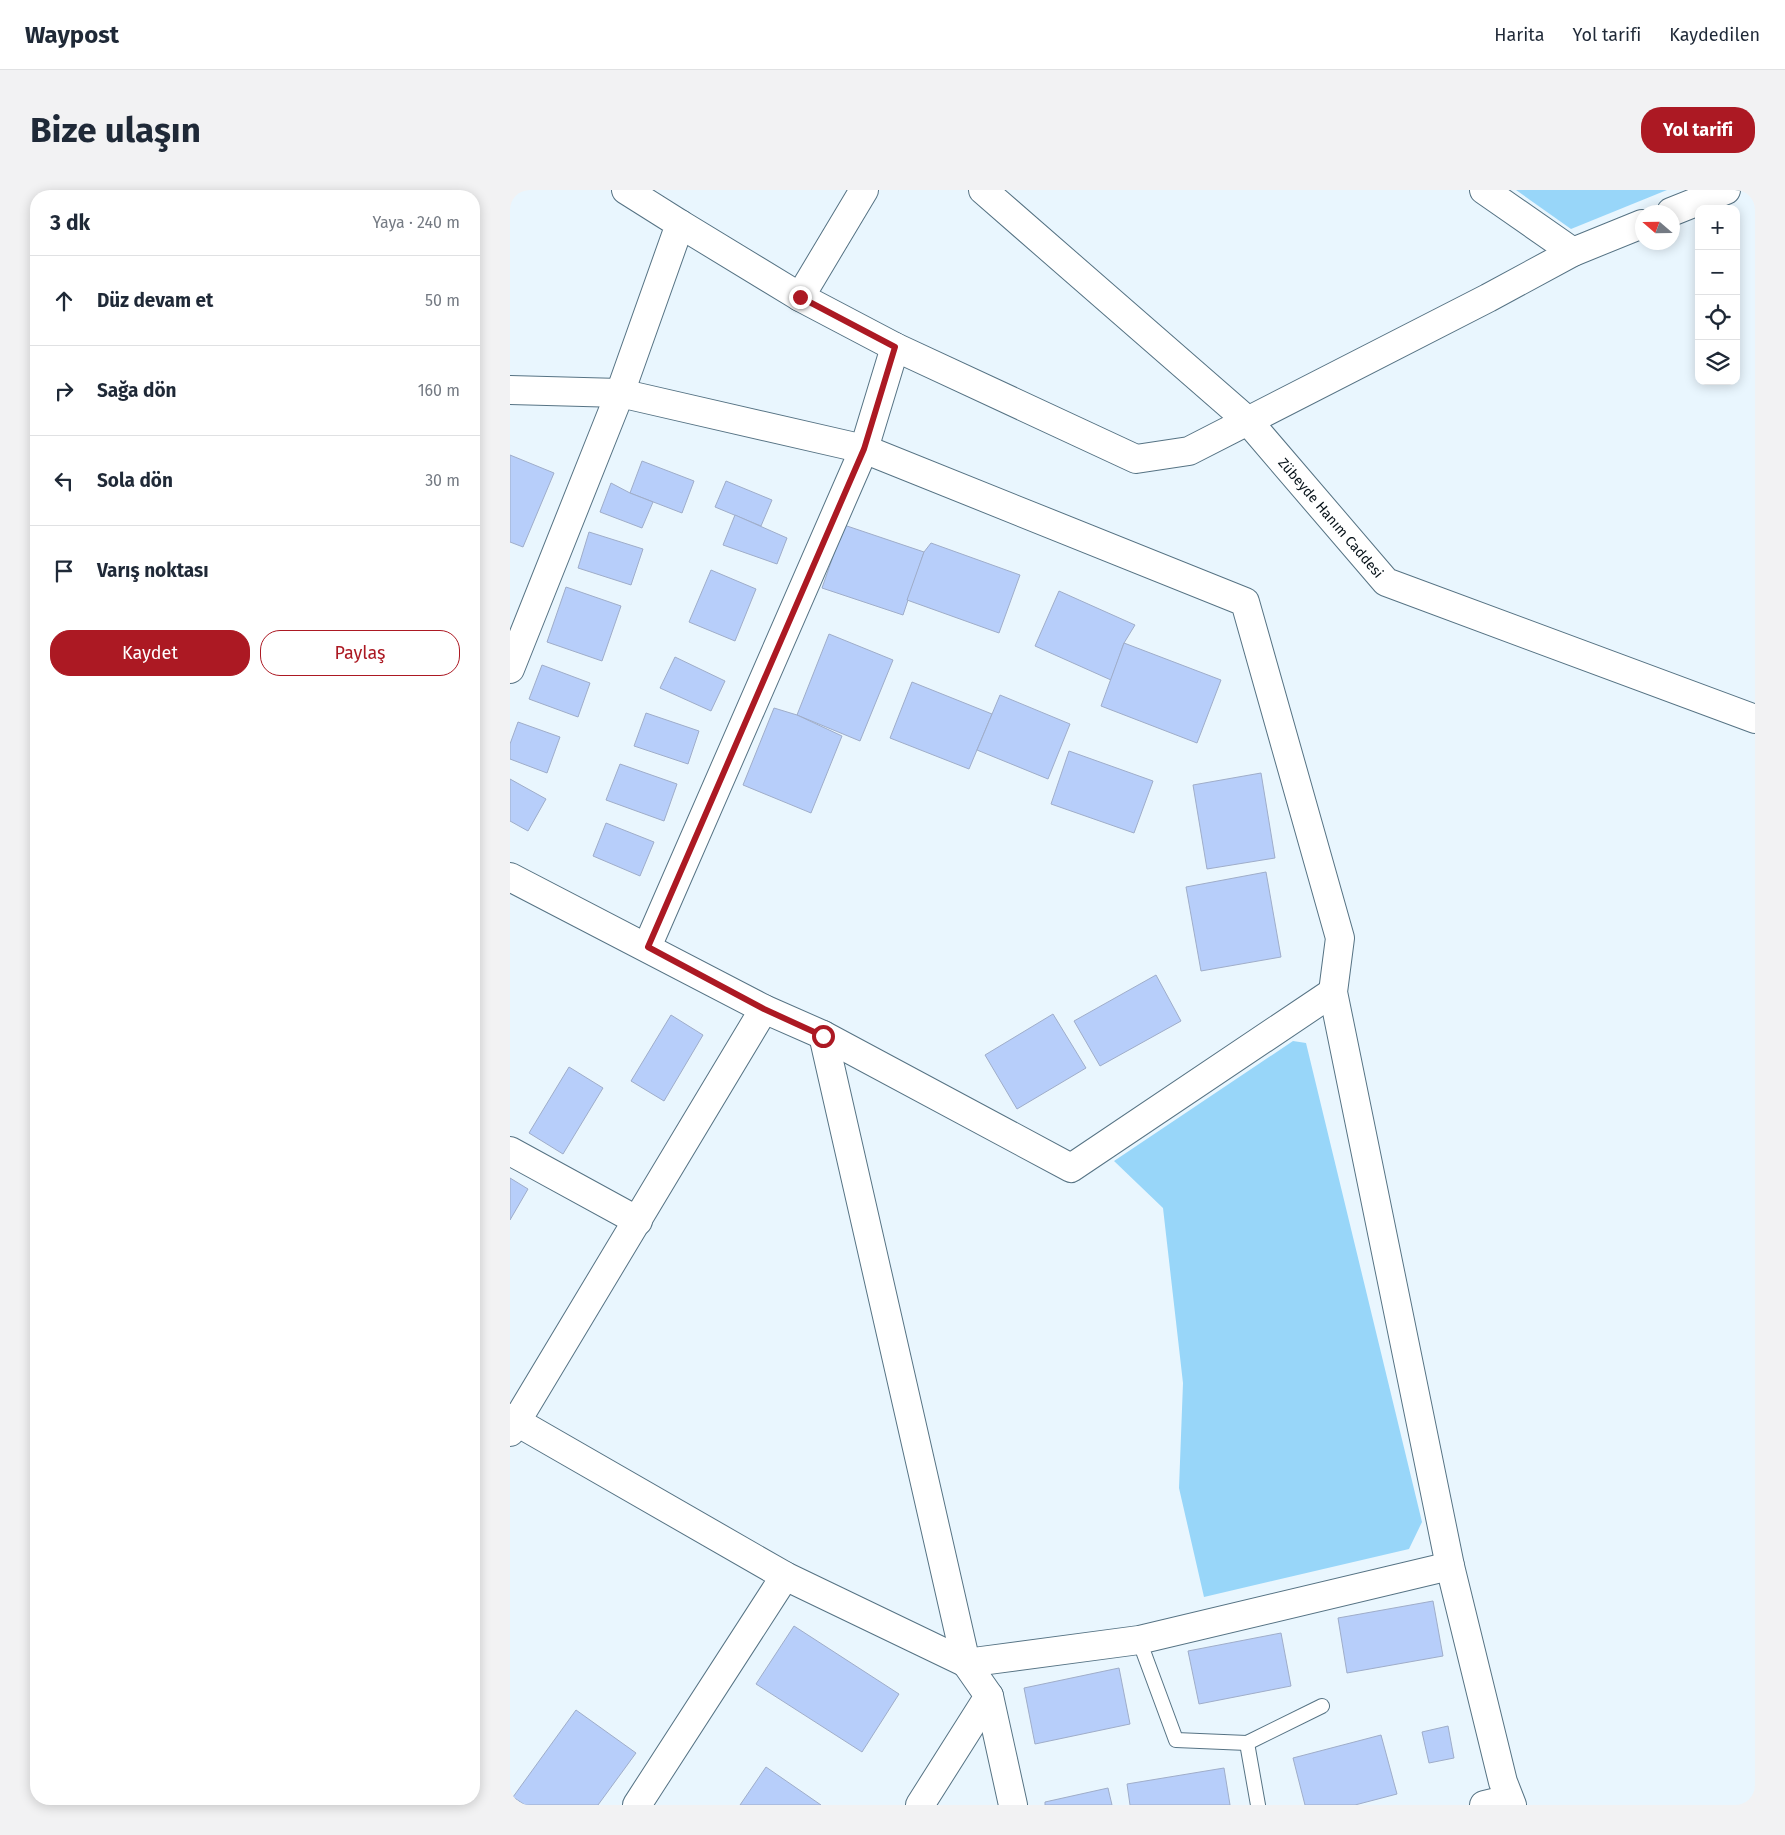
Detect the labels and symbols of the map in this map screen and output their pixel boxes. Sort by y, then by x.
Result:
north arrow [1635,205,1680,250]
route end [789,286,812,309]
street label: Zübeyde Hanım Caddesi [1274,455,1387,582]
route start [812,1025,835,1048]

